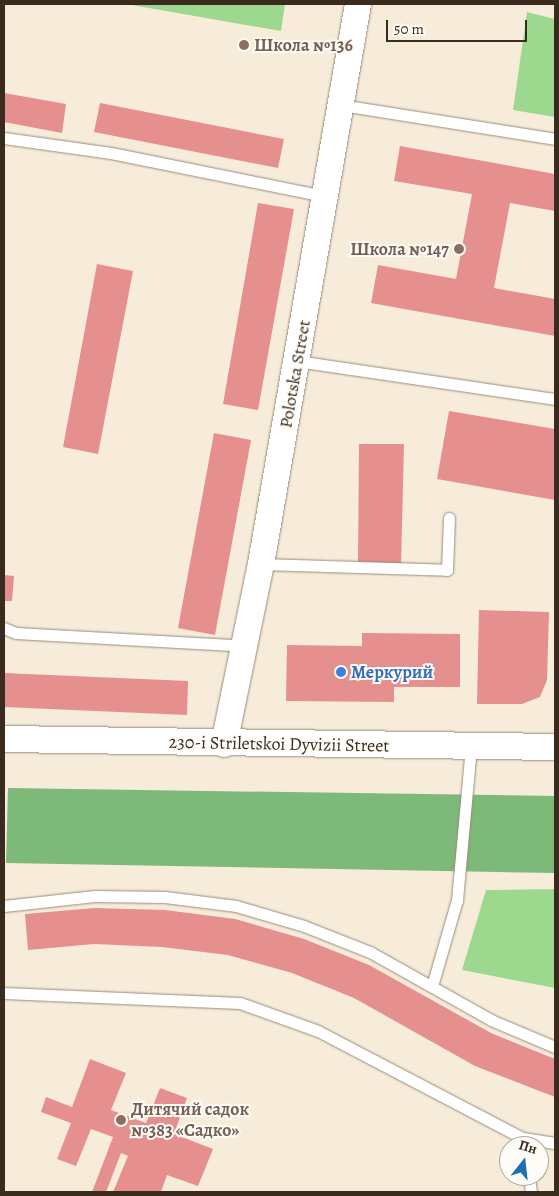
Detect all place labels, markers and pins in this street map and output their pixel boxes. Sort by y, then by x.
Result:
place label: Школа №136 [254,34,353,56]
marker: Школа №136 [238,39,250,51]
place label: Школа №147 [350,238,449,260]
marker: Школа №147 [453,243,465,255]
place label: Меркурий [351,661,433,683]
marker: Меркурий [335,666,347,678]
place label: Дитячий садок №383 «Садко» [131,1099,249,1142]
marker: Дитячий садок №383 «Садко» [115,1114,127,1126]

